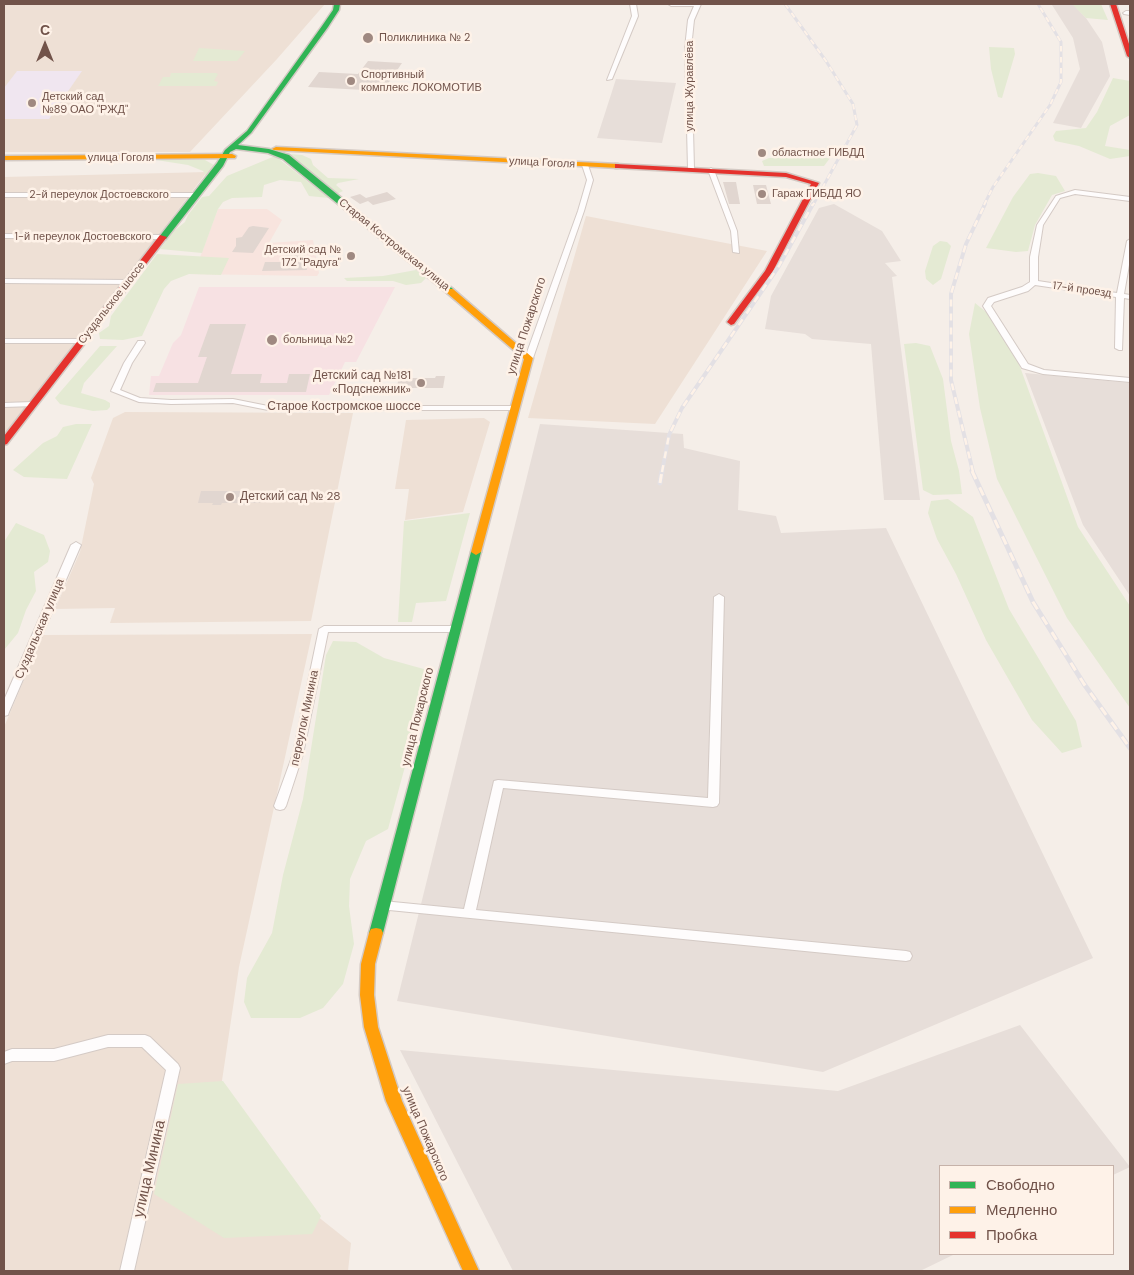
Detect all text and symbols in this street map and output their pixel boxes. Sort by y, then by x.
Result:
north arrow [20,20,70,70]
text: С [40,21,50,39]
marker: Поликлиника № 2 [361,31,375,45]
place label: Поликлиника № 2 [379,31,470,45]
street label: улица Журавлёва [683,41,697,131]
place label: Спортивный комплекс ЛОКОМОТИВ [361,68,482,94]
marker: Спортивный комплекс ЛОКОМОТИВ [345,75,357,87]
place label: Детский сад №89 ОАО "РЖД" [42,90,128,116]
marker: Детский сад №89 ОАО "РЖД" [26,97,38,109]
place label: областное ГИБДД [772,146,864,160]
marker: областное ГИБДД [756,147,768,159]
street label: улица Гоголя [88,151,154,165]
street label: улица Гоголя [508,155,576,171]
place label: Гараж ГИБДД ЯО [772,187,861,201]
street label: 2-й переулок Достоевского [29,188,169,202]
marker: Гараж ГИБДД ЯО [756,188,768,200]
street label: Старая Костромская улица [336,196,452,294]
street label: 1-й переулок Достоевского [15,230,151,244]
place label: Детский сад № 172 "Радуга" [265,243,341,269]
marker: Детский сад № 172 "Радуга" [345,250,357,262]
street label: Суздальское шоссе [76,259,148,347]
street label: улица Пожарского [504,275,550,377]
street label: 17-й проезд [1052,279,1112,301]
marker: больница №2 [265,333,279,347]
place label: больница №2 [283,333,353,347]
place label: Детский сад №181 «Подснежник» [313,369,411,397]
marker: Детский сад №181 «Подснежник» [415,377,427,389]
street label: Старое Костромское шоссе [267,400,421,414]
place label: Детский сад № 28 [240,490,341,504]
marker: Детский сад № 28 [224,491,236,503]
street label: Суздальская улица [12,577,68,681]
street label: улица Пожарского [399,666,437,768]
street label: переулок Минина [288,669,322,767]
street label: улица Пожарского [399,1084,451,1184]
street label: улица Минина [130,1119,170,1219]
legend [939,1165,1114,1255]
text: Свободно [986,1175,1055,1195]
text: Медленно [986,1200,1057,1220]
text: Пробка [986,1225,1037,1245]

